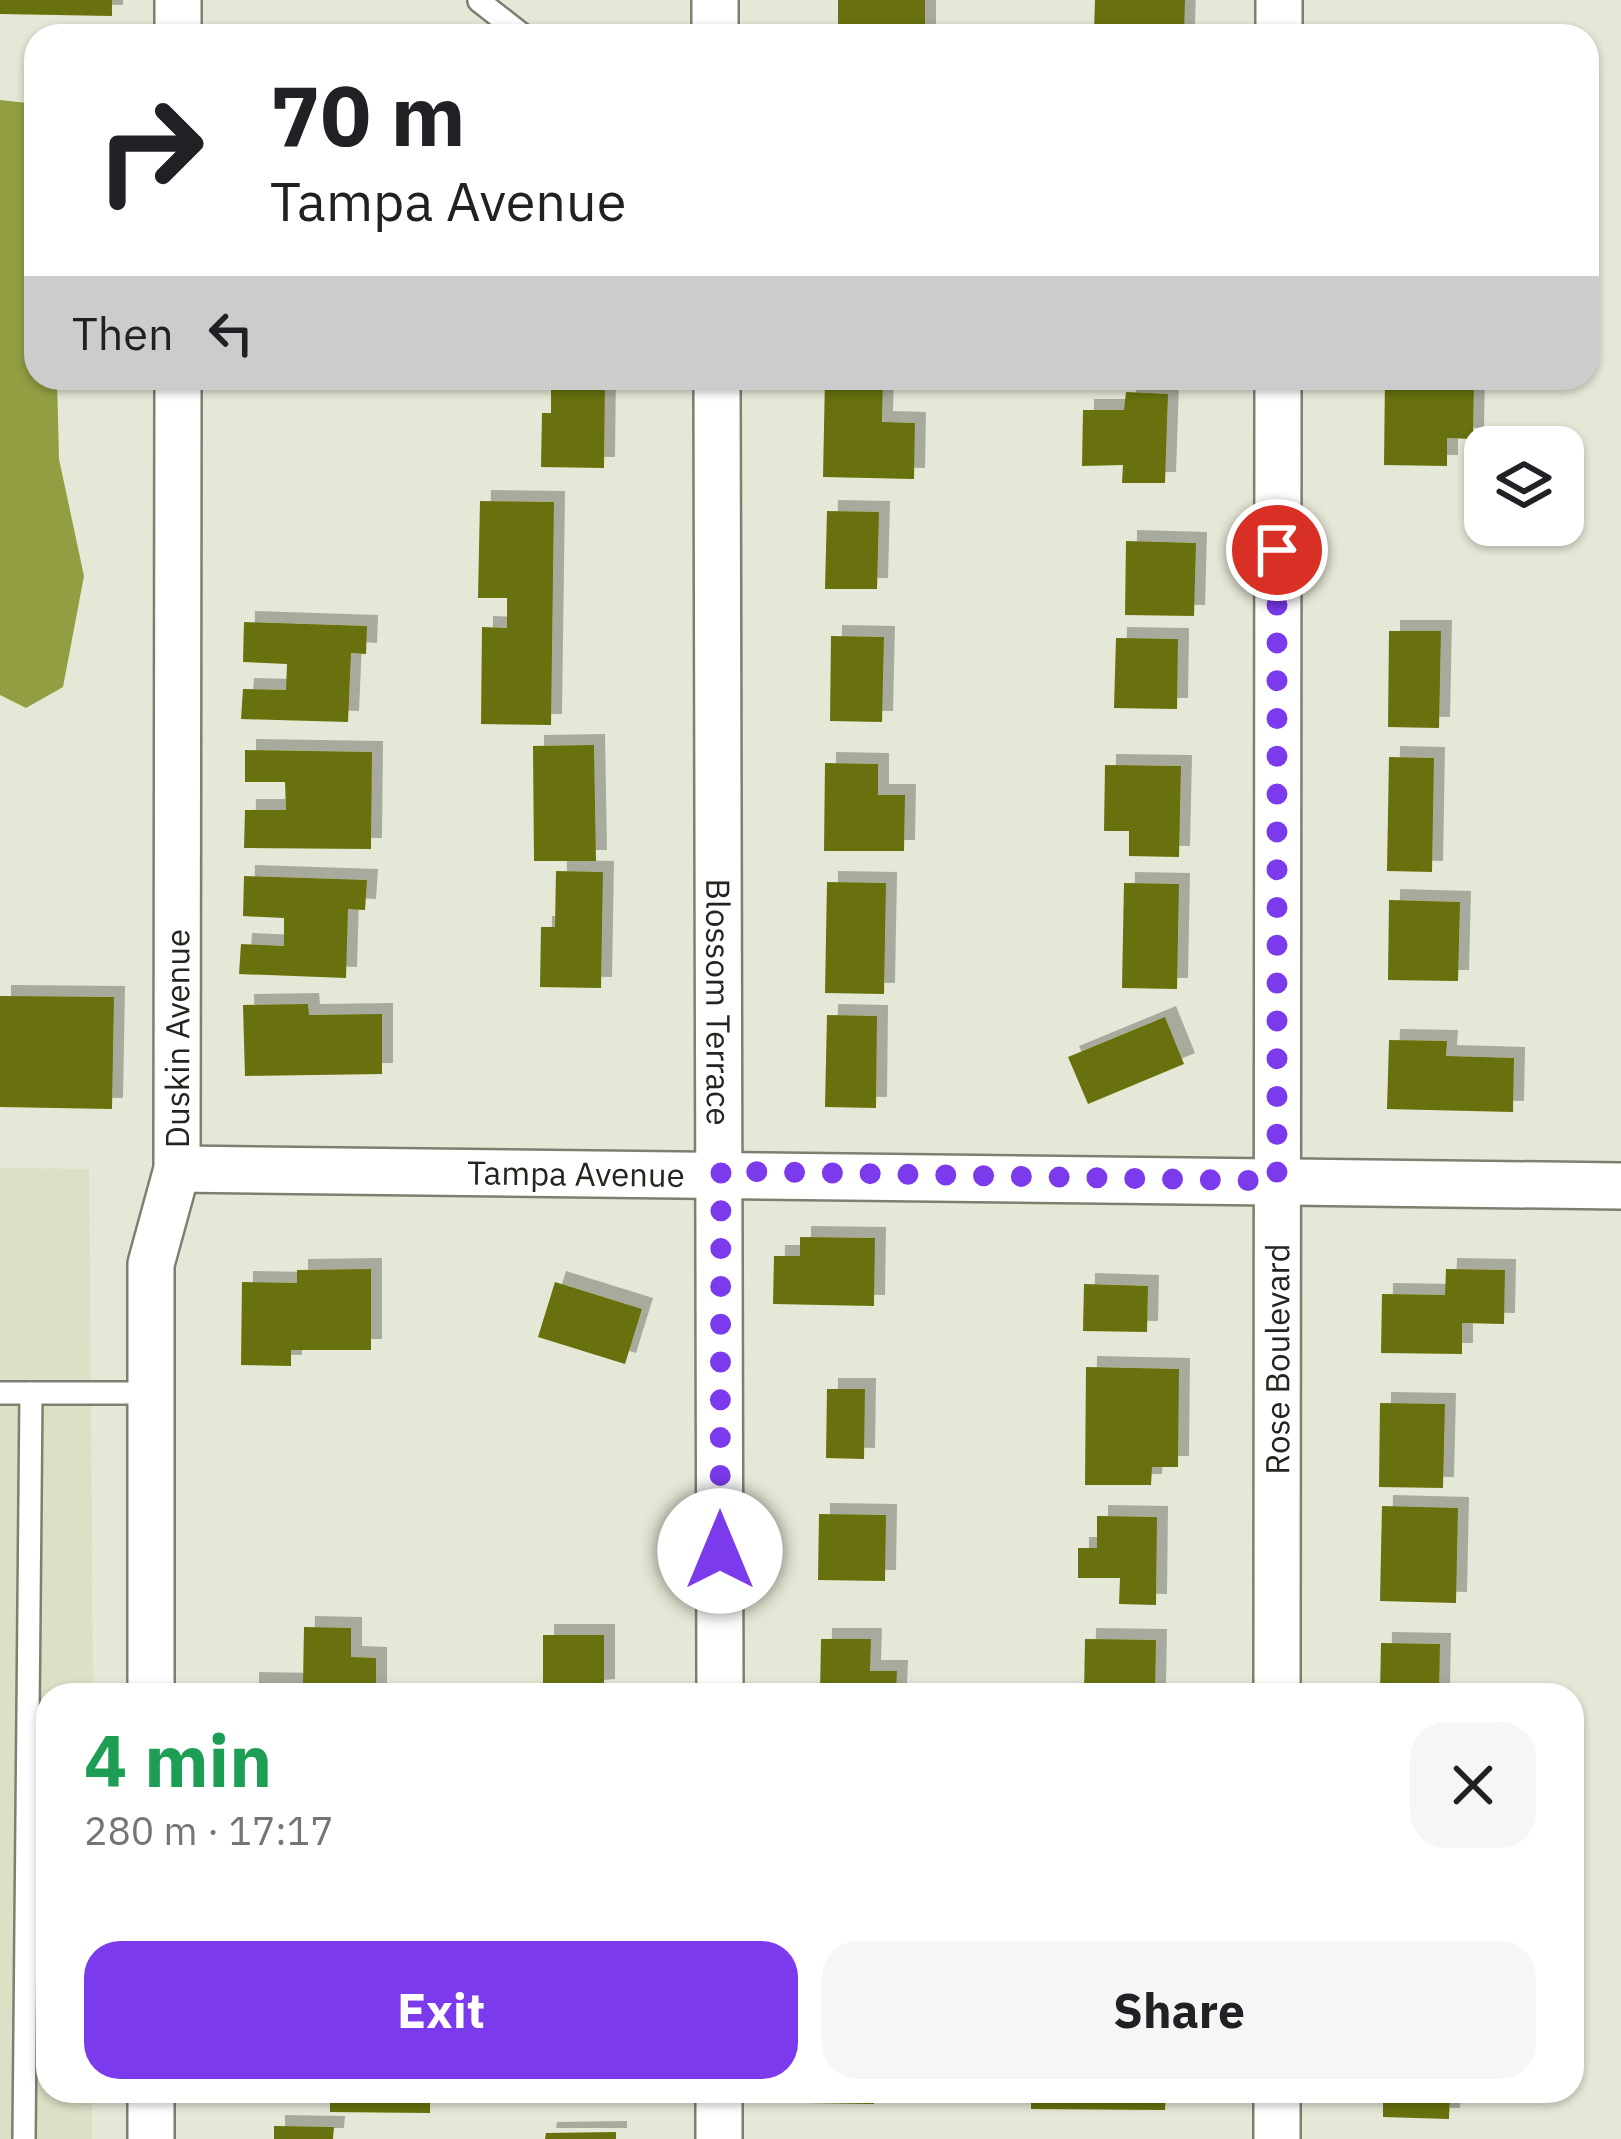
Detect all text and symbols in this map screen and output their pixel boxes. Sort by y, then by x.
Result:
text: 70 m [270,60,466,169]
icon: right [72,72,228,228]
text: Tampa Avenue [270,166,626,236]
icon: left [198,300,264,366]
text: Then [72,304,174,362]
map controls [1464,426,1584,546]
button: layers [1464,426,1584,546]
pin [1226,499,1328,601]
icon: arrive [1244,517,1310,583]
street label: Blossom Terrace [697,878,741,1126]
street label: Duskin Avenue [155,929,198,1148]
street label: Tampa Avenue [467,1150,685,1196]
street label: Rose Boulevard [1255,1243,1298,1475]
position arrow [657,1488,783,1614]
text: 4 min [84,1713,272,1807]
button: close [1410,1722,1536,1848]
text: 280 m · 17:17 [84,1805,334,1856]
button: Exit [84,1941,798,2079]
button: Share [822,1941,1536,2079]

